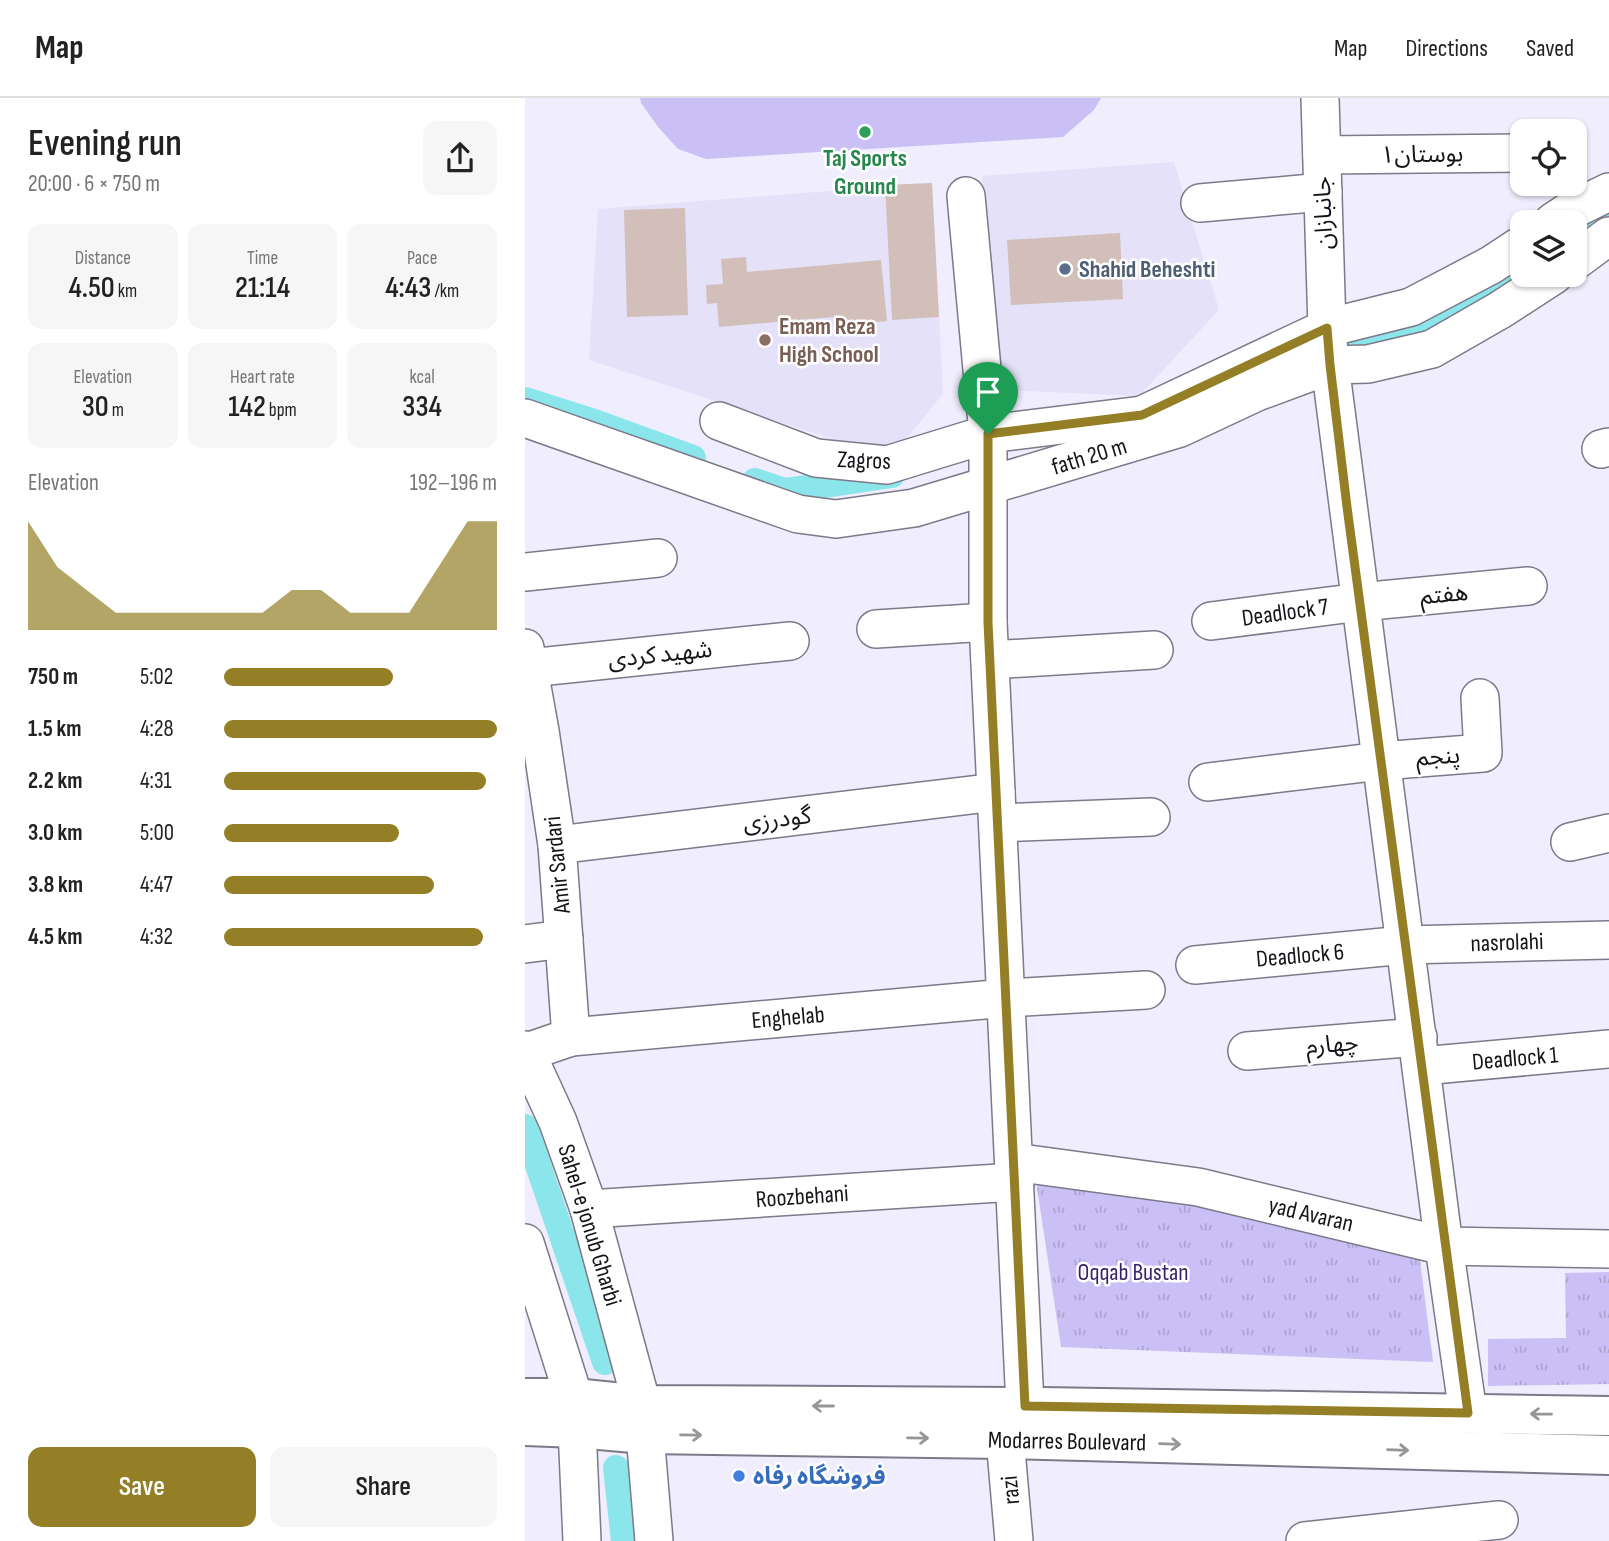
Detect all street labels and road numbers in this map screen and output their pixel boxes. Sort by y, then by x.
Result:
street label: بوستان۱ [1380,139,1464,170]
street label: جانبازان [1308,176,1339,250]
street label: fath 20 m [1048,431,1130,482]
street label: Zagros [837,445,891,476]
street label: هفتم [1419,578,1469,613]
street label: Deadlock 7 [1240,592,1331,633]
street label: شهید کردی [606,635,714,674]
street label: پنجم [1415,740,1461,774]
street label: گودرزی [741,801,814,838]
street label: Amir Sardari [538,815,577,916]
street label: nasrolahi [1470,927,1544,958]
street label: Deadlock 6 [1255,937,1345,974]
street label: Enghelab [750,1000,826,1035]
street label: چهارم [1304,1028,1360,1064]
street label: Deadlock 1 [1471,1040,1560,1077]
street label: Sahel-e jonub Gharbi [551,1141,628,1309]
street label: Roozbehani [755,1179,849,1214]
street label: yad Avaran [1266,1191,1356,1238]
street label: Modarres Boulevard [988,1426,1146,1457]
street label: razi [995,1474,1026,1506]

